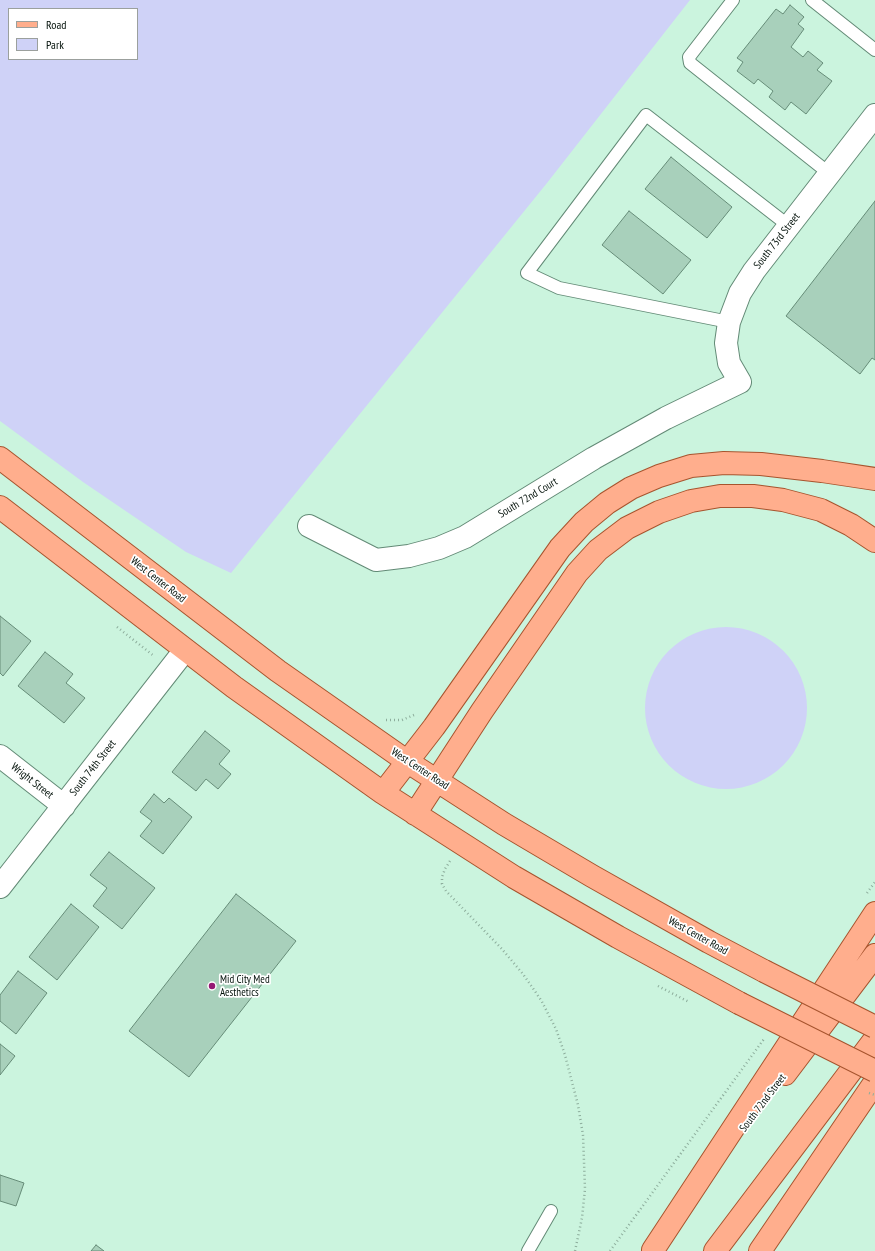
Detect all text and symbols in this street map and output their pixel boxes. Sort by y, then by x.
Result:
legend [8,8,138,60]
text: Road [46,17,66,32]
text: Park [46,37,64,52]
street label: South 73rd Street [751,210,803,272]
street label: South 72nd Court [496,475,560,521]
street label: West Center Road [128,554,188,606]
street label: South 74th Street [67,737,119,799]
street label: West Center Road [389,745,451,793]
street label: Wright Street [8,760,56,802]
street label: West Center Road [666,914,730,958]
place label: Mid City Med Aesthetics [220,973,270,999]
marker: Mid City Med Aesthetics [207,981,217,991]
street label: South 72nd Street [737,1071,789,1135]

